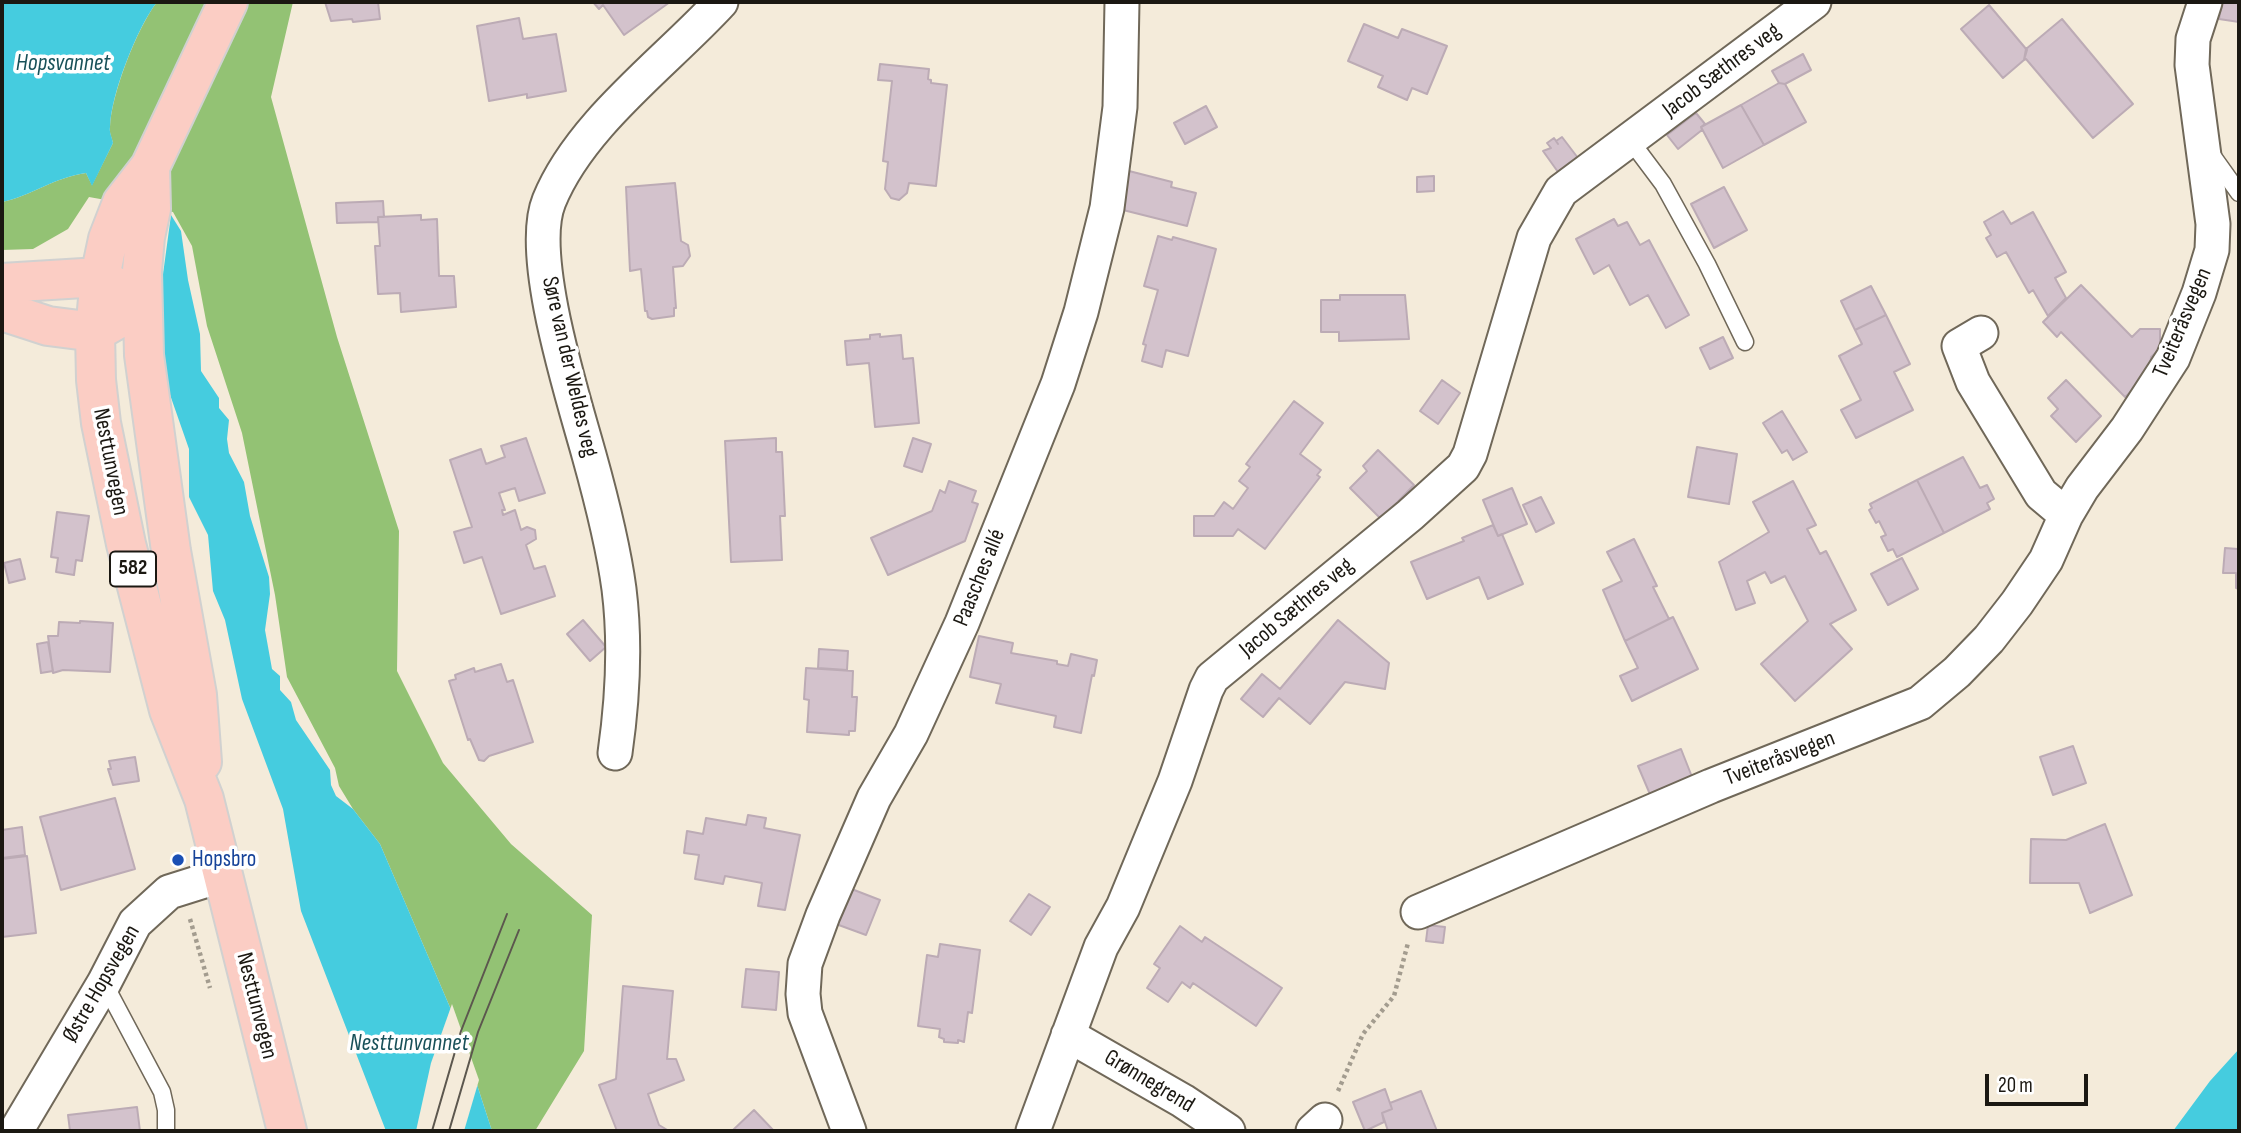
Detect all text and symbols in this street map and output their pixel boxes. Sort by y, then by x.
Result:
street label: Jacob Sæthres veg [1658,18,1786,124]
water label: Hopsvannet [16,50,110,78]
street label: Tveiteråsvegen [2148,264,2218,382]
street label: Søre van der Weldes veg [535,274,603,460]
street label: Nesttunvegen [86,406,134,518]
street label: Paasches allé [948,525,1012,631]
road number: 582 [110,552,156,586]
street label: Jacob Sæthres veg [1234,552,1360,664]
street label: Tveiteråsvegen [1721,725,1839,793]
place label: Hopsbro [192,846,256,874]
marker: Hopsbro [170,852,186,868]
street label: Østre Hopsvegen [57,920,147,1048]
street label: Nesttunvegen [229,950,283,1062]
water label: Nesttunvannet [349,1030,469,1058]
street label: Grønnegrend [1099,1044,1199,1120]
scale bar [1989,1060,2092,1104]
text: 20 m [1998,1073,2033,1098]

